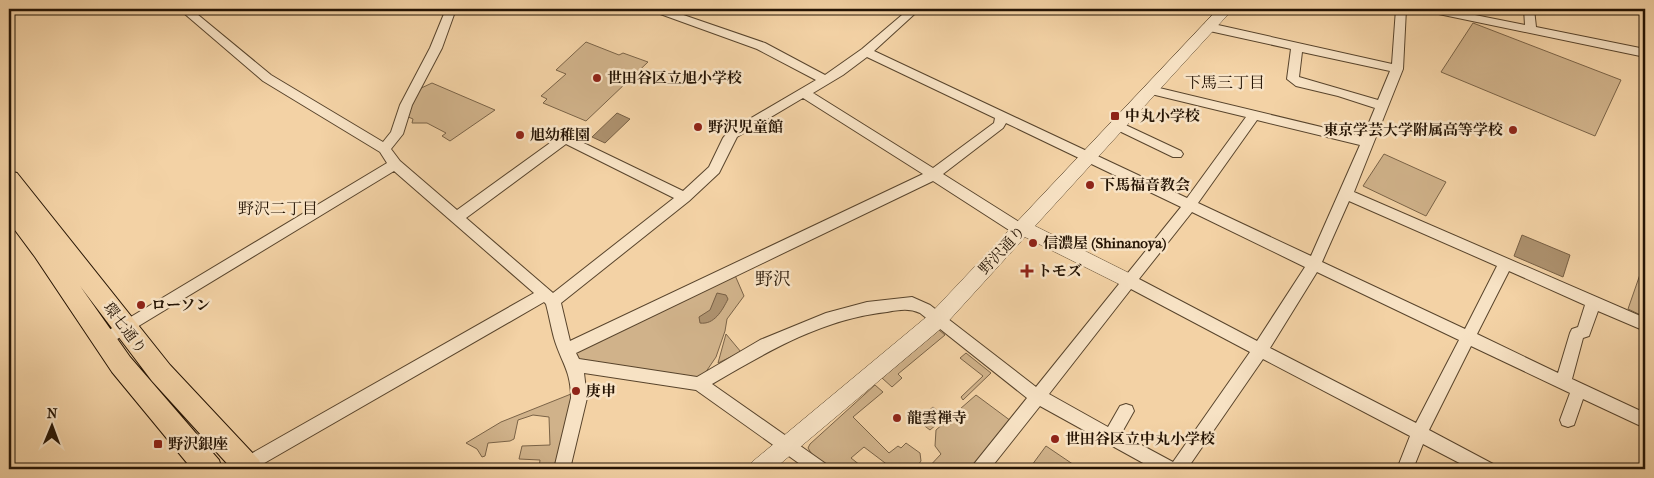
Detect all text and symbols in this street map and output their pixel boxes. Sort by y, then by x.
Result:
place label: 世田谷区立旭小学校 [607,69,742,87]
marker: 世田谷区立旭小学校 [591,72,603,84]
district label: 下馬三丁目 [1185,73,1265,92]
place label: 中丸小学校 [1125,107,1200,125]
marker: 中丸小学校 [1109,110,1121,122]
place label: 野沢児童館 [708,118,783,136]
marker: 野沢児童館 [692,121,704,133]
place label: 東京学芸大学附属高等学校 [1323,121,1503,139]
marker: 東京学芸大学附属高等学校 [1507,124,1519,136]
place label: 旭幼稚園 [530,126,590,144]
marker: 旭幼稚園 [514,129,526,141]
place label: 下馬福音教会 [1100,176,1190,194]
marker: 下馬福音教会 [1084,179,1096,191]
district label: 野沢二丁目 [238,199,318,218]
street label: 野沢通り [975,222,1029,278]
place label: 信濃屋 (Shinanoya) [1043,234,1166,252]
marker: 信濃屋 (Shinanoya) [1027,237,1039,249]
place label: トモズ [1037,262,1082,280]
marker: トモズ [1021,265,1033,277]
district label: 野沢 [755,269,791,290]
place label: ローソン [151,296,210,314]
street label: 環七通り [100,299,150,357]
marker: ローソン [135,299,147,311]
place label: 庚申 [586,382,616,400]
marker: 庚申 [570,385,582,397]
north arrow [28,400,78,450]
text: N [47,405,58,422]
place label: 龍雲禅寺 [907,409,967,427]
marker: 龍雲禅寺 [891,412,903,424]
place label: 世田谷区立中丸小学校 [1065,430,1215,448]
marker: 世田谷区立中丸小学校 [1049,433,1061,445]
place label: 野沢銀座 [168,435,228,453]
marker: 野沢銀座 [152,438,164,450]

